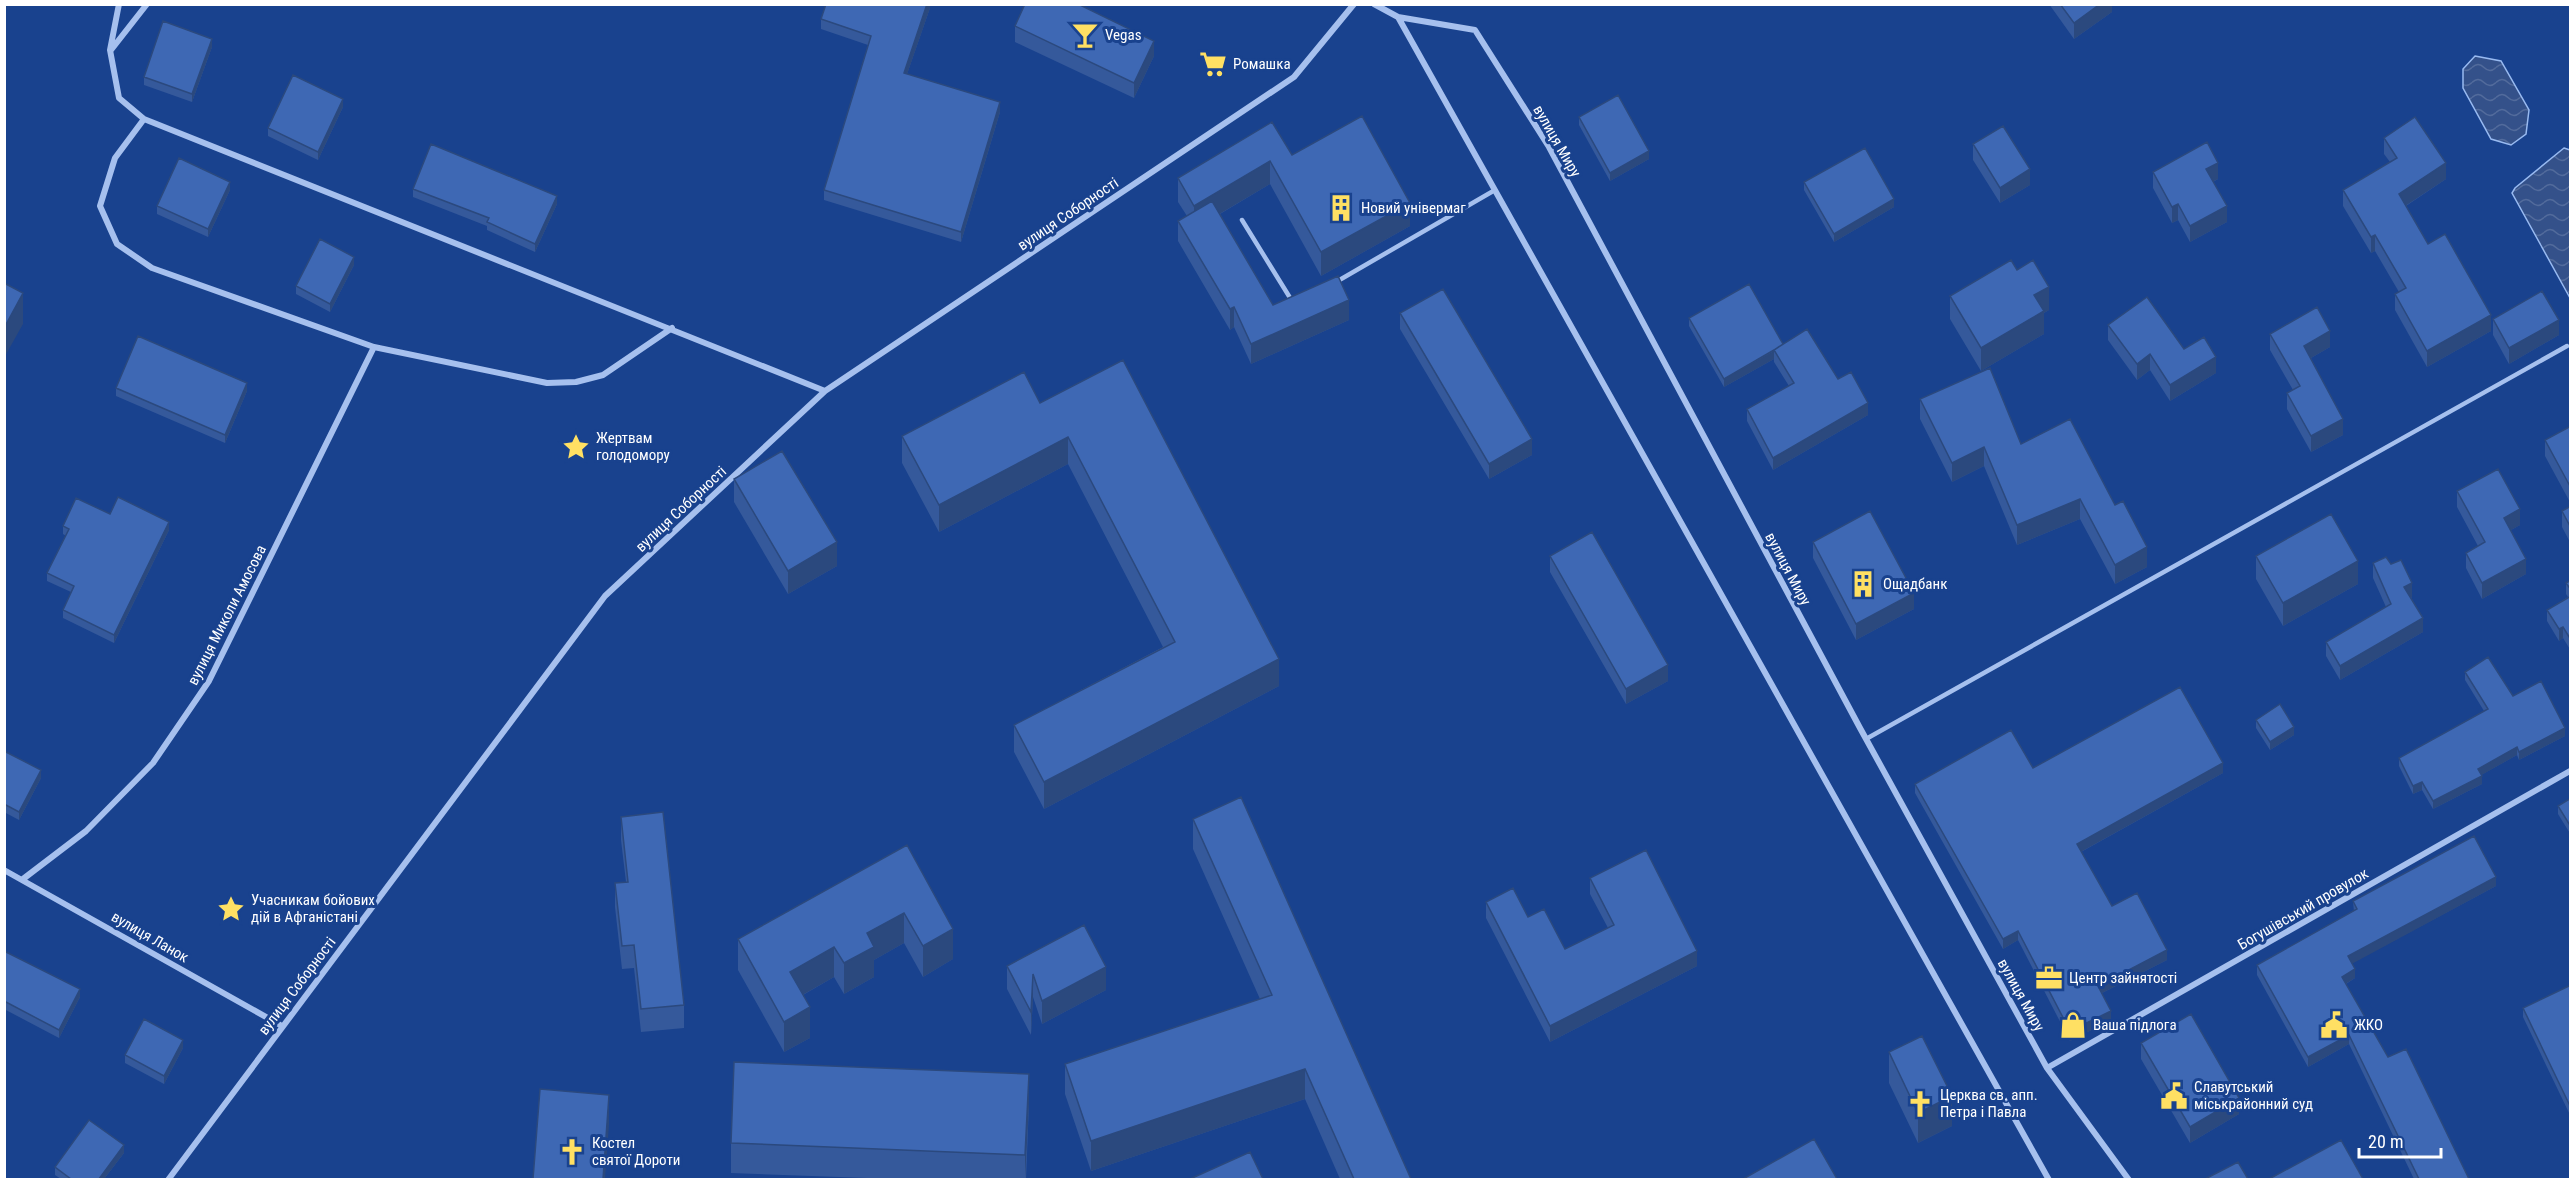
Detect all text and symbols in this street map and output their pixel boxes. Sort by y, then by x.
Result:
bar icon: Vegas [1070,20,1100,50]
place label: Vegas [1105,26,1142,44]
supermarket icon: Ромашка [1198,49,1228,79]
place label: Ромашка [1233,55,1291,73]
street label: вулиця Миру [1529,102,1585,180]
street label: вулиця Соборності [1014,174,1122,254]
building icon: Новий універмаг [1326,193,1356,223]
place label: Новий універмаг [1361,199,1466,217]
place label: Жертвам голодомору [596,429,670,464]
place icon: Жертвам голодомору [561,432,591,462]
street label: вулиця Соборності [632,462,730,556]
street label: вулиця Миру [1761,530,1815,608]
street label: вулиця Миколи Амосова [184,542,270,688]
building icon: Ощадбанк [1848,569,1878,599]
place label: Ощадбанк [1883,575,1947,593]
street label: Богушівський провулок [2235,864,2371,954]
place label: Учасникам бойових дій в Афганістані [251,891,375,926]
place icon: Учасникам бойових дій в Афганістані [216,894,246,924]
street label: вулиця Ланок [108,908,192,966]
street label: вулиця Соборності [254,934,340,1038]
street label: вулиця Миру [1994,956,2048,1034]
office icon: Центр зайнятості [2034,963,2064,993]
place label: Центр зайнятості [2069,969,2177,987]
shop icon: Ваша підлога [2058,1010,2088,1040]
public building icon: ЖКО [2319,1010,2349,1040]
place label: Ваша підлога [2093,1016,2177,1034]
place label: ЖКО [2354,1016,2383,1034]
place label: Славутський міськрайонний суд [2194,1078,2313,1113]
public building icon: Славутський міськрайонний суд [2159,1081,2189,1111]
place label: Церква св. апп. Петра і Павла [1940,1086,2038,1121]
church icon: Церква св. апп. Петра і Павла [1905,1089,1935,1119]
scale bar [2359,1121,2442,1159]
text: 20 m [2368,1131,2403,1152]
place label: Костел святої Дороти [592,1134,681,1169]
church icon: Костел святої Дороти [557,1137,587,1167]

